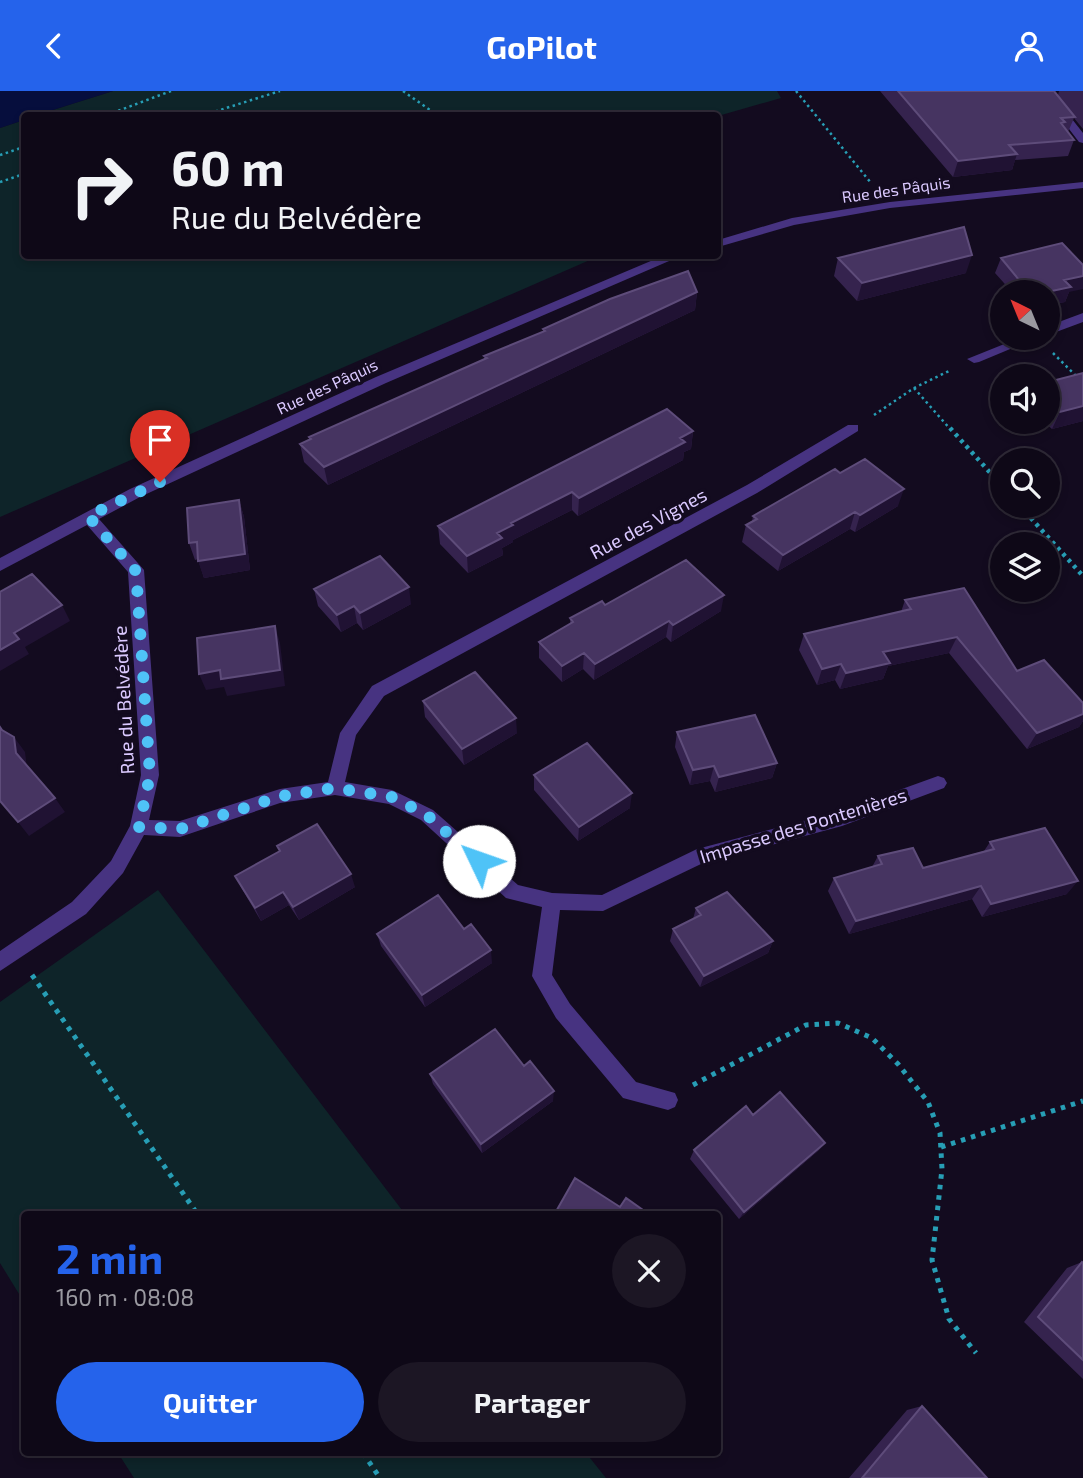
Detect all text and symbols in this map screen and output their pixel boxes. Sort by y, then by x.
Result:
icon: back [35,27,73,65]
text: GoPilot [486,27,597,65]
icon: person [1010,27,1048,65]
text: 60 m [171,137,285,196]
icon: right [56,140,147,231]
street label: Rue des Pâquis [841,172,951,206]
text: Rue du Belvédère [171,197,422,235]
north arrow [990,280,1060,350]
map controls [990,280,1060,602]
street label: Rue des Pâquis [274,354,380,418]
button: sound [990,364,1060,434]
pin [130,410,190,482]
icon: arrive [141,421,179,459]
button: search [990,448,1060,518]
street label: Rue des Vignes [586,482,710,564]
button: layers [990,532,1060,602]
street label: Rue du Belvédère [108,625,138,775]
street label: Impasse des Pontenières [697,783,909,867]
position arrow [442,824,516,898]
text: 2 min [56,1232,163,1282]
button: close [612,1234,686,1308]
text: 160 m · 08:08 [56,1283,194,1311]
button: Quitter [56,1362,364,1442]
button: Partager [378,1362,686,1442]

